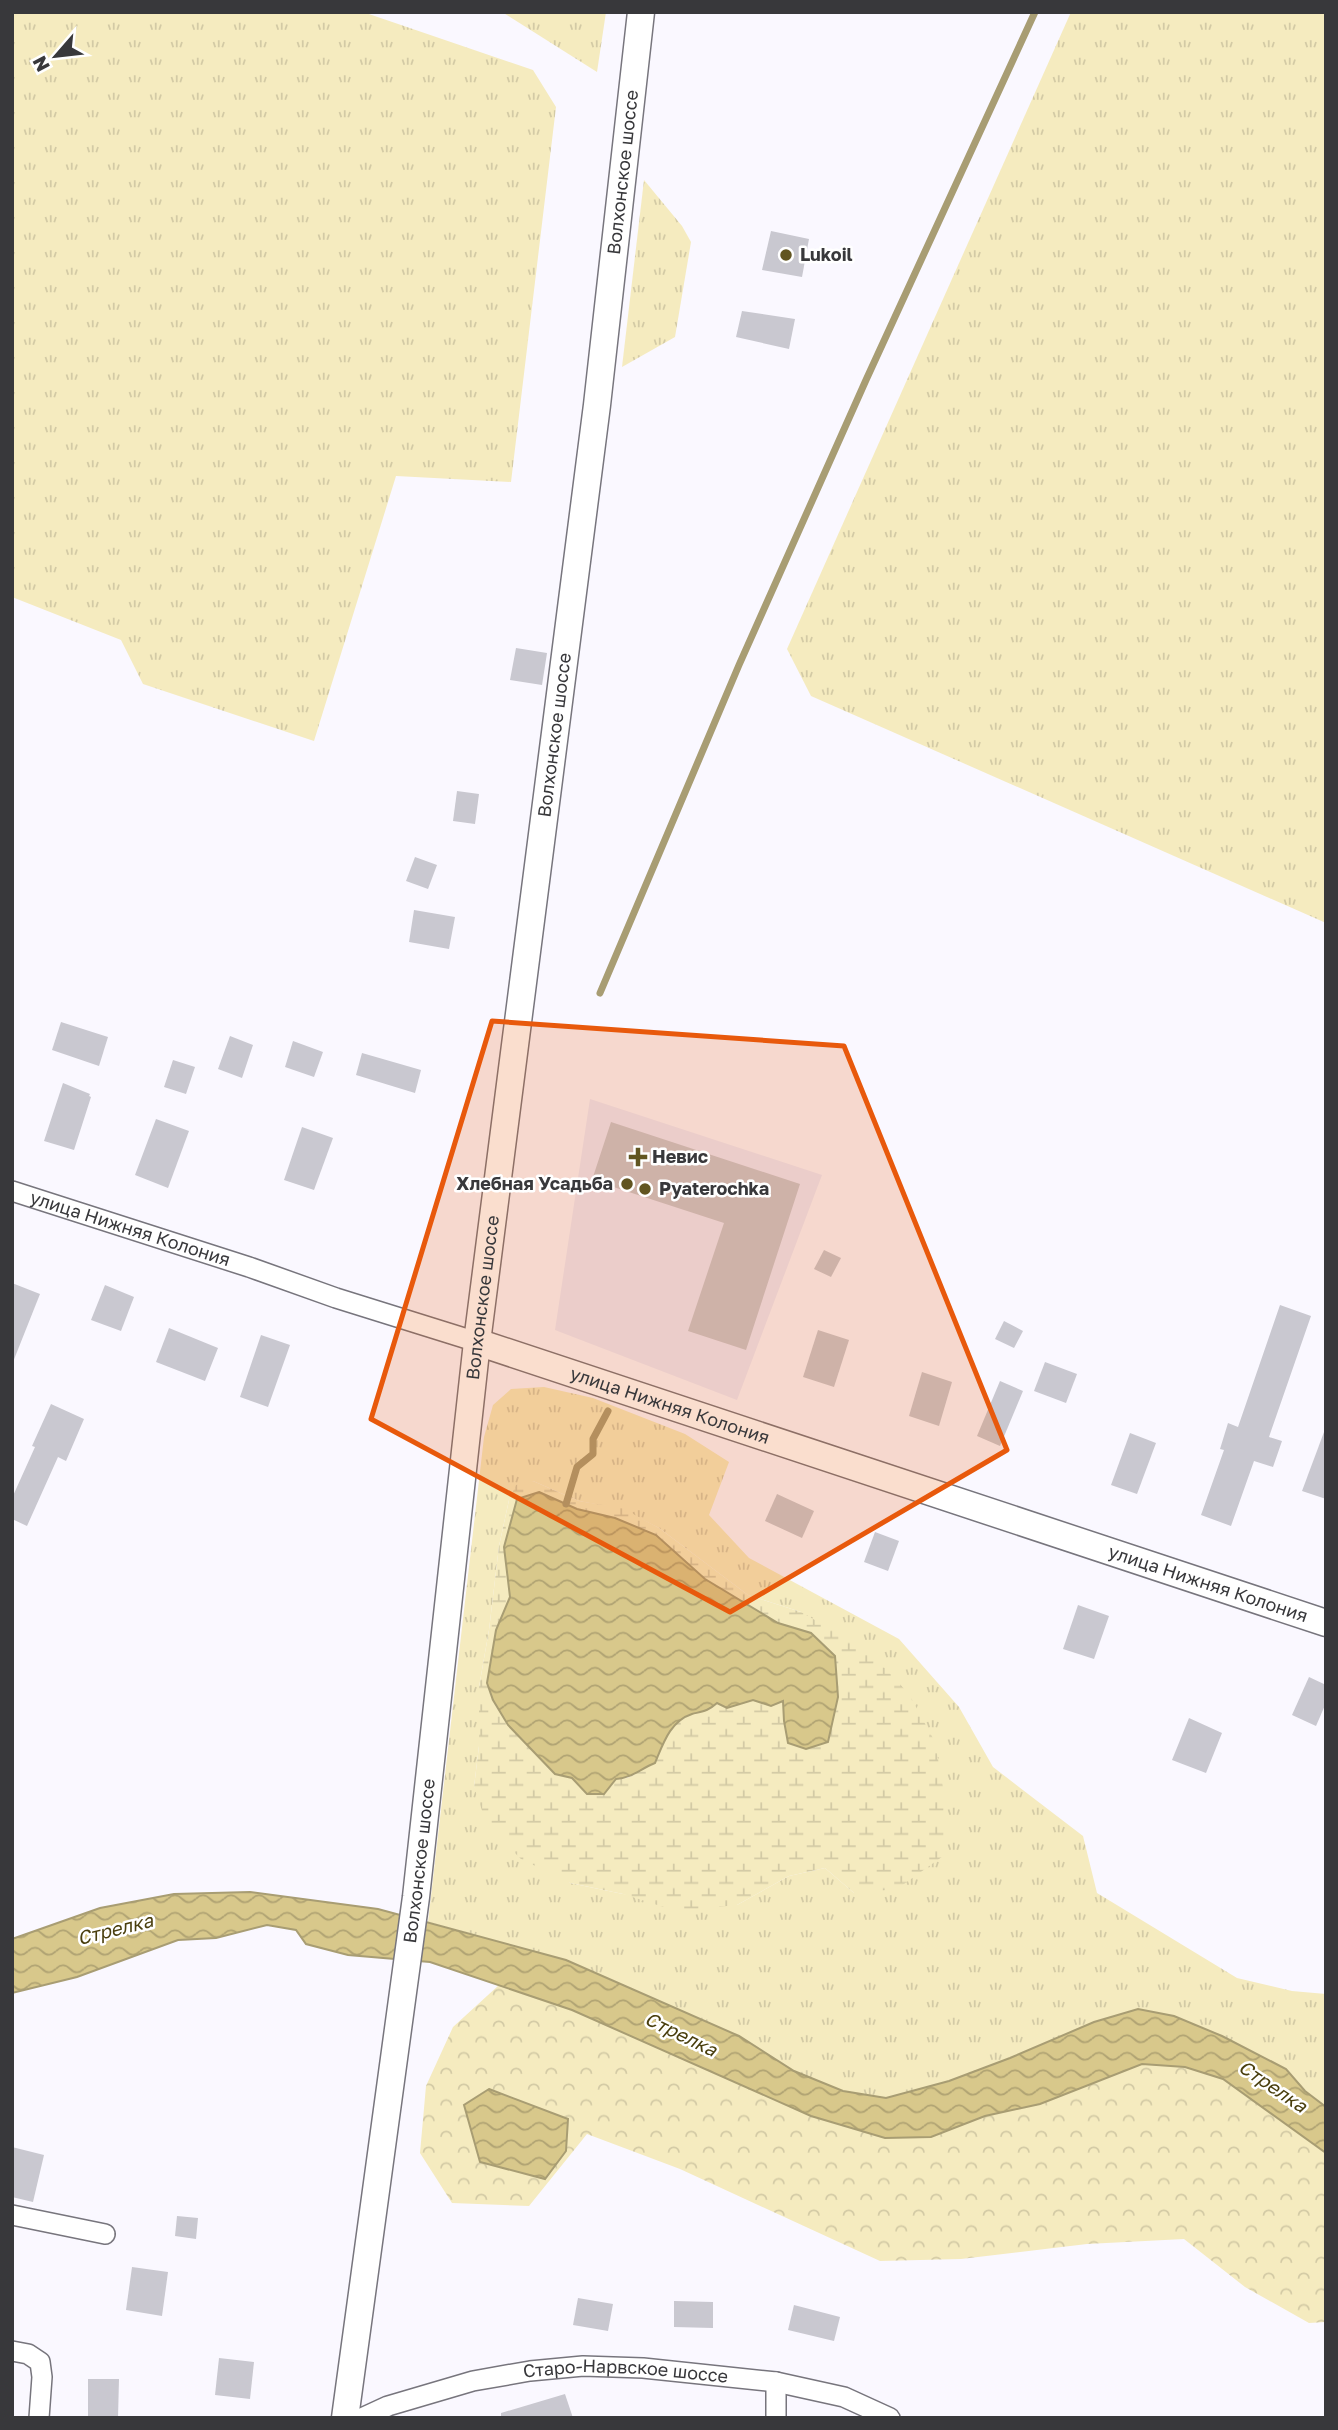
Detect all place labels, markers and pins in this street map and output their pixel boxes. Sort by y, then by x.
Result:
place label: Lukoil [800,243,853,265]
marker: Lukoil [778,247,794,263]
place label: Невис [652,1145,708,1167]
marker: Невис [630,1149,646,1165]
place label: Хлебная Усадьба [456,1172,613,1194]
marker: Хлебная Усадьба [619,1176,635,1192]
place label: Pyaterochka [659,1177,769,1199]
marker: Pyaterochka [637,1181,653,1197]

